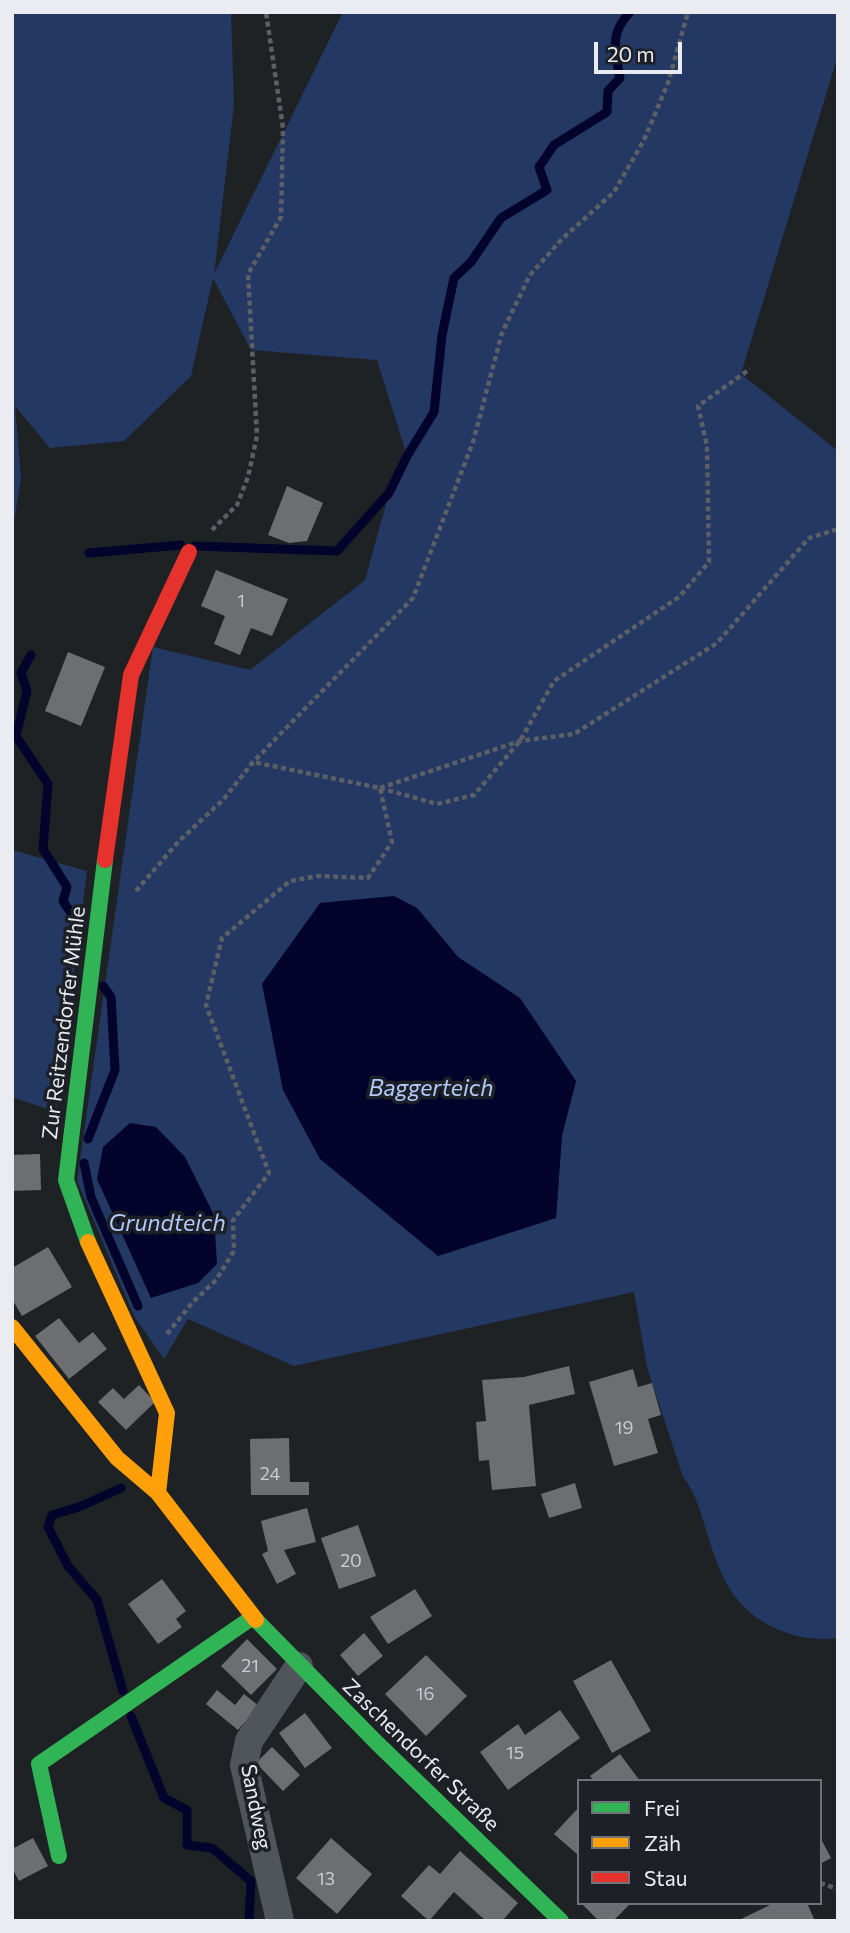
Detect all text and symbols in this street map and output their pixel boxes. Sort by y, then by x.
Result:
scale bar [598,28,686,72]
text: 20 m [607,41,655,66]
house number: 1 [237,590,245,612]
street label: Zur Reitzendorfer Mühle [37,905,91,1141]
water label: Baggerteich [369,1074,493,1102]
water label: Grundteich [108,1209,226,1237]
house number: 19 [615,1417,633,1439]
house number: 24 [260,1463,280,1485]
house number: 20 [340,1550,362,1572]
house number: 21 [241,1655,259,1677]
street label: Zaschendorfer Straße [337,1674,505,1836]
house number: 16 [416,1683,434,1705]
house number: 15 [506,1742,524,1764]
street label: Sandweg [235,1762,277,1852]
legend [577,1779,822,1905]
text: Frei [644,1795,680,1820]
text: Zäh [644,1830,681,1855]
text: Stau [644,1865,687,1890]
house number: 13 [317,1868,335,1890]

